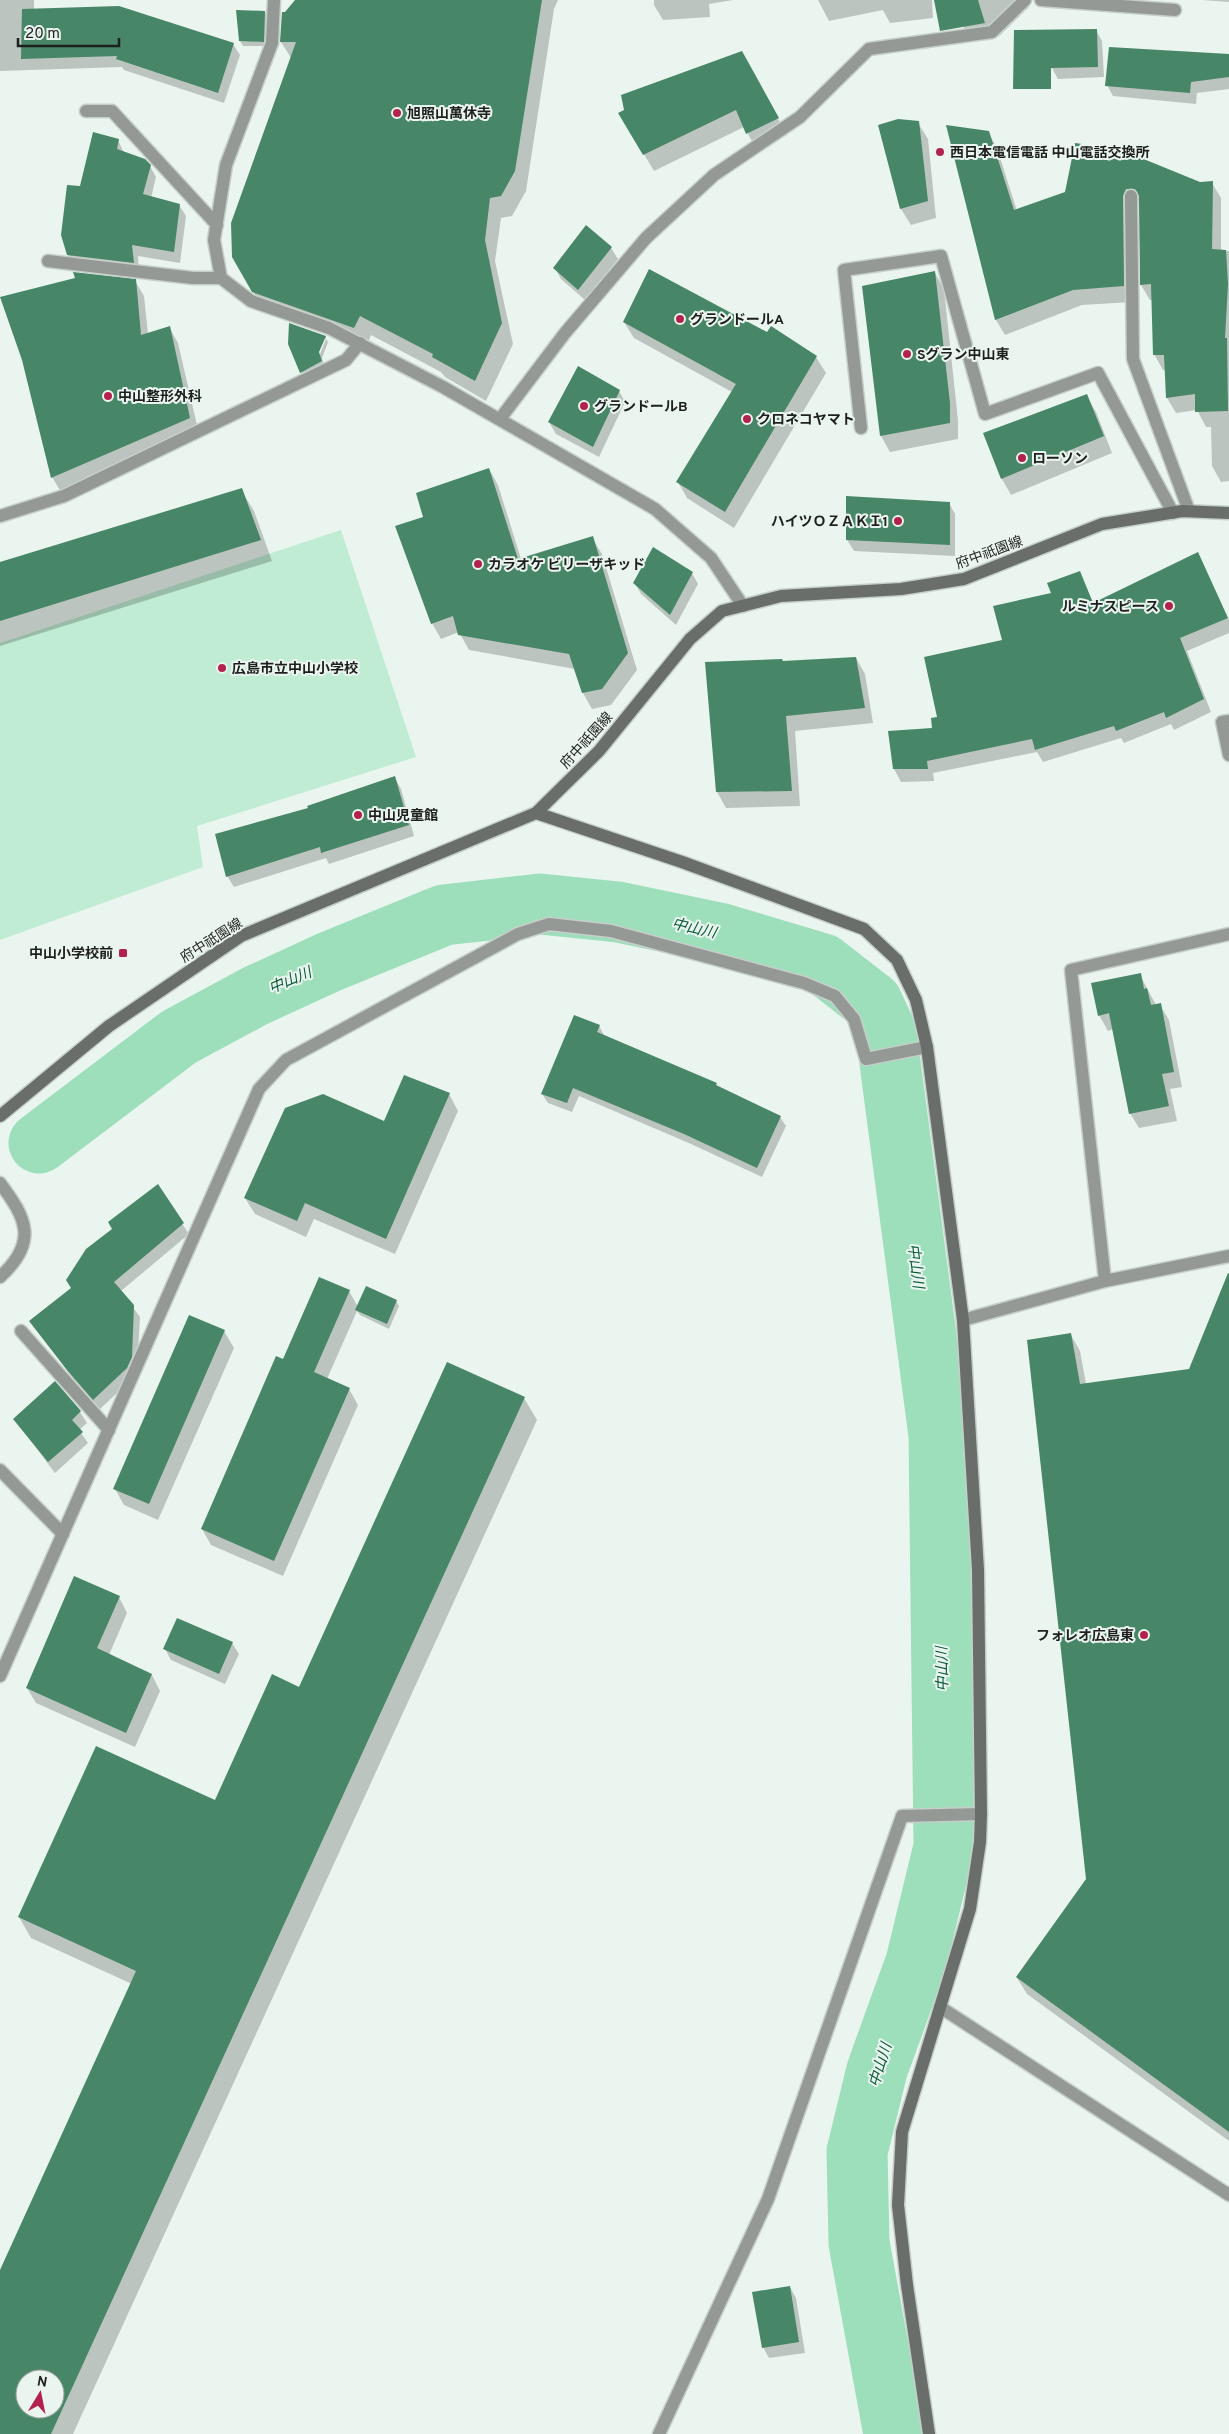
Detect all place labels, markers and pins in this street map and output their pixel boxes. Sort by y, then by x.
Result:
place label: 旭照山萬休寺 [407,105,491,123]
marker: 旭照山萬休寺 [391,107,403,119]
place label: 西日本電信電話 中山電話交換所 [950,144,1150,162]
marker: 西日本電信電話 中山電話交換所 [934,146,946,158]
place label: グランドールA [690,311,784,329]
marker: グランドールA [674,313,686,325]
place label: Sグラン中山東 [917,346,1010,364]
marker: Sグラン中山東 [901,348,913,360]
place label: 中山整形外科 [118,388,202,406]
marker: 中山整形外科 [102,390,114,402]
place label: グランドールB [594,398,688,416]
marker: グランドールB [578,400,590,412]
place label: クロネコヤマト [757,412,855,429]
marker: クロネコヤマト [741,413,753,425]
place label: ローソン [1032,451,1088,468]
marker: ローソン [1016,452,1028,464]
place label: ハイツＯＺＡＫＩ1 [771,514,888,531]
marker: ハイツＯＺＡＫＩ1 [892,515,904,527]
place label: カラオケ ビリーザキッド [488,557,645,574]
marker: カラオケ ビリーザキッド [472,558,484,570]
place label: ルミナスピース [1062,599,1159,616]
marker: ルミナスピース [1163,600,1175,612]
place label: 広島市立中山小学校 [232,661,358,678]
marker: 広島市立中山小学校 [216,662,228,674]
place label: 中山児童館 [368,808,438,825]
marker: 中山児童館 [352,809,364,821]
place label: 中山小学校前 [29,945,113,963]
marker: 中山小学校前 [117,947,129,959]
place label: フォレオ広島東 [1036,1628,1134,1645]
marker: フォレオ広島東 [1138,1629,1150,1641]

